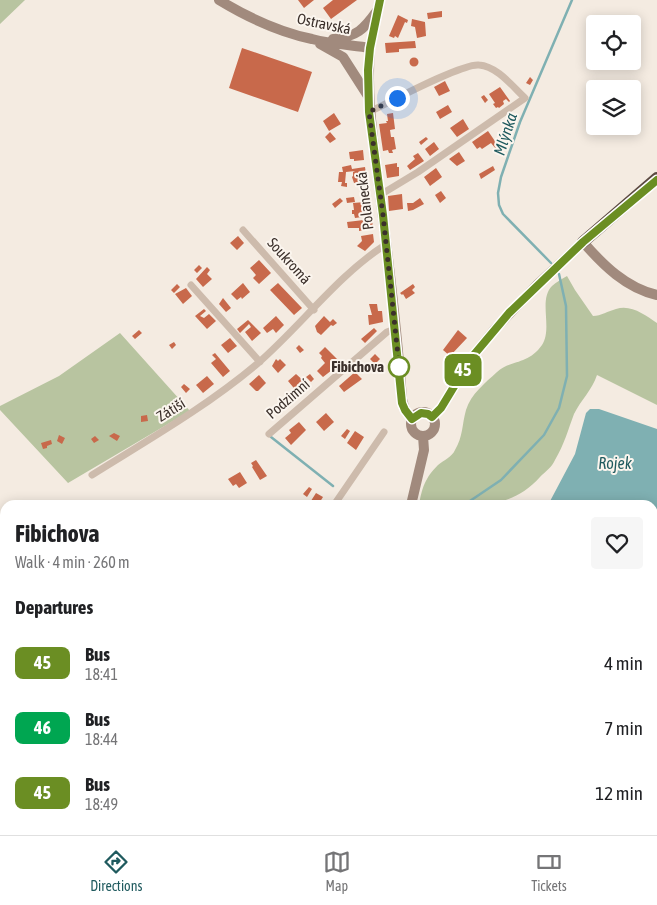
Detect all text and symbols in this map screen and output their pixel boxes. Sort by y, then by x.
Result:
street label: Ostravská [296,10,353,37]
map controls [586,15,641,135]
button: locate [586,15,641,70]
button: layers [586,80,641,135]
your location [385,86,410,111]
water label: Mlýnka [490,110,521,158]
street label: Polanecká [353,171,376,231]
street label: Soukromá [264,234,315,287]
line badge: 45 [440,354,486,386]
marker: Fibichova [388,356,410,378]
place label: Fibichova [331,358,384,375]
text: 45 [455,359,471,380]
street label: Podzimní [263,375,313,422]
street label: Zátiší [153,394,189,425]
water label: Rojek [598,454,633,473]
button: heart [591,517,643,569]
text: Fibichova [15,520,99,547]
text: Walk · 4 min · 260 m [15,553,129,571]
text: Departures [15,596,93,618]
text: Bus [85,643,110,665]
text: 45 [34,652,51,673]
text: 4 min [604,652,643,674]
text: 18:41 [85,665,118,683]
text: Bus [85,708,110,730]
text: 46 [34,717,51,738]
text: 7 min [604,717,643,739]
text: 18:44 [85,730,118,748]
text: Bus [85,773,110,795]
text: 45 [34,782,51,803]
text: 12 min [595,782,643,804]
text: 18:49 [85,795,118,813]
tab: Directions [90,848,142,894]
tab: Map [323,848,351,894]
tab: Tickets [531,848,567,894]

